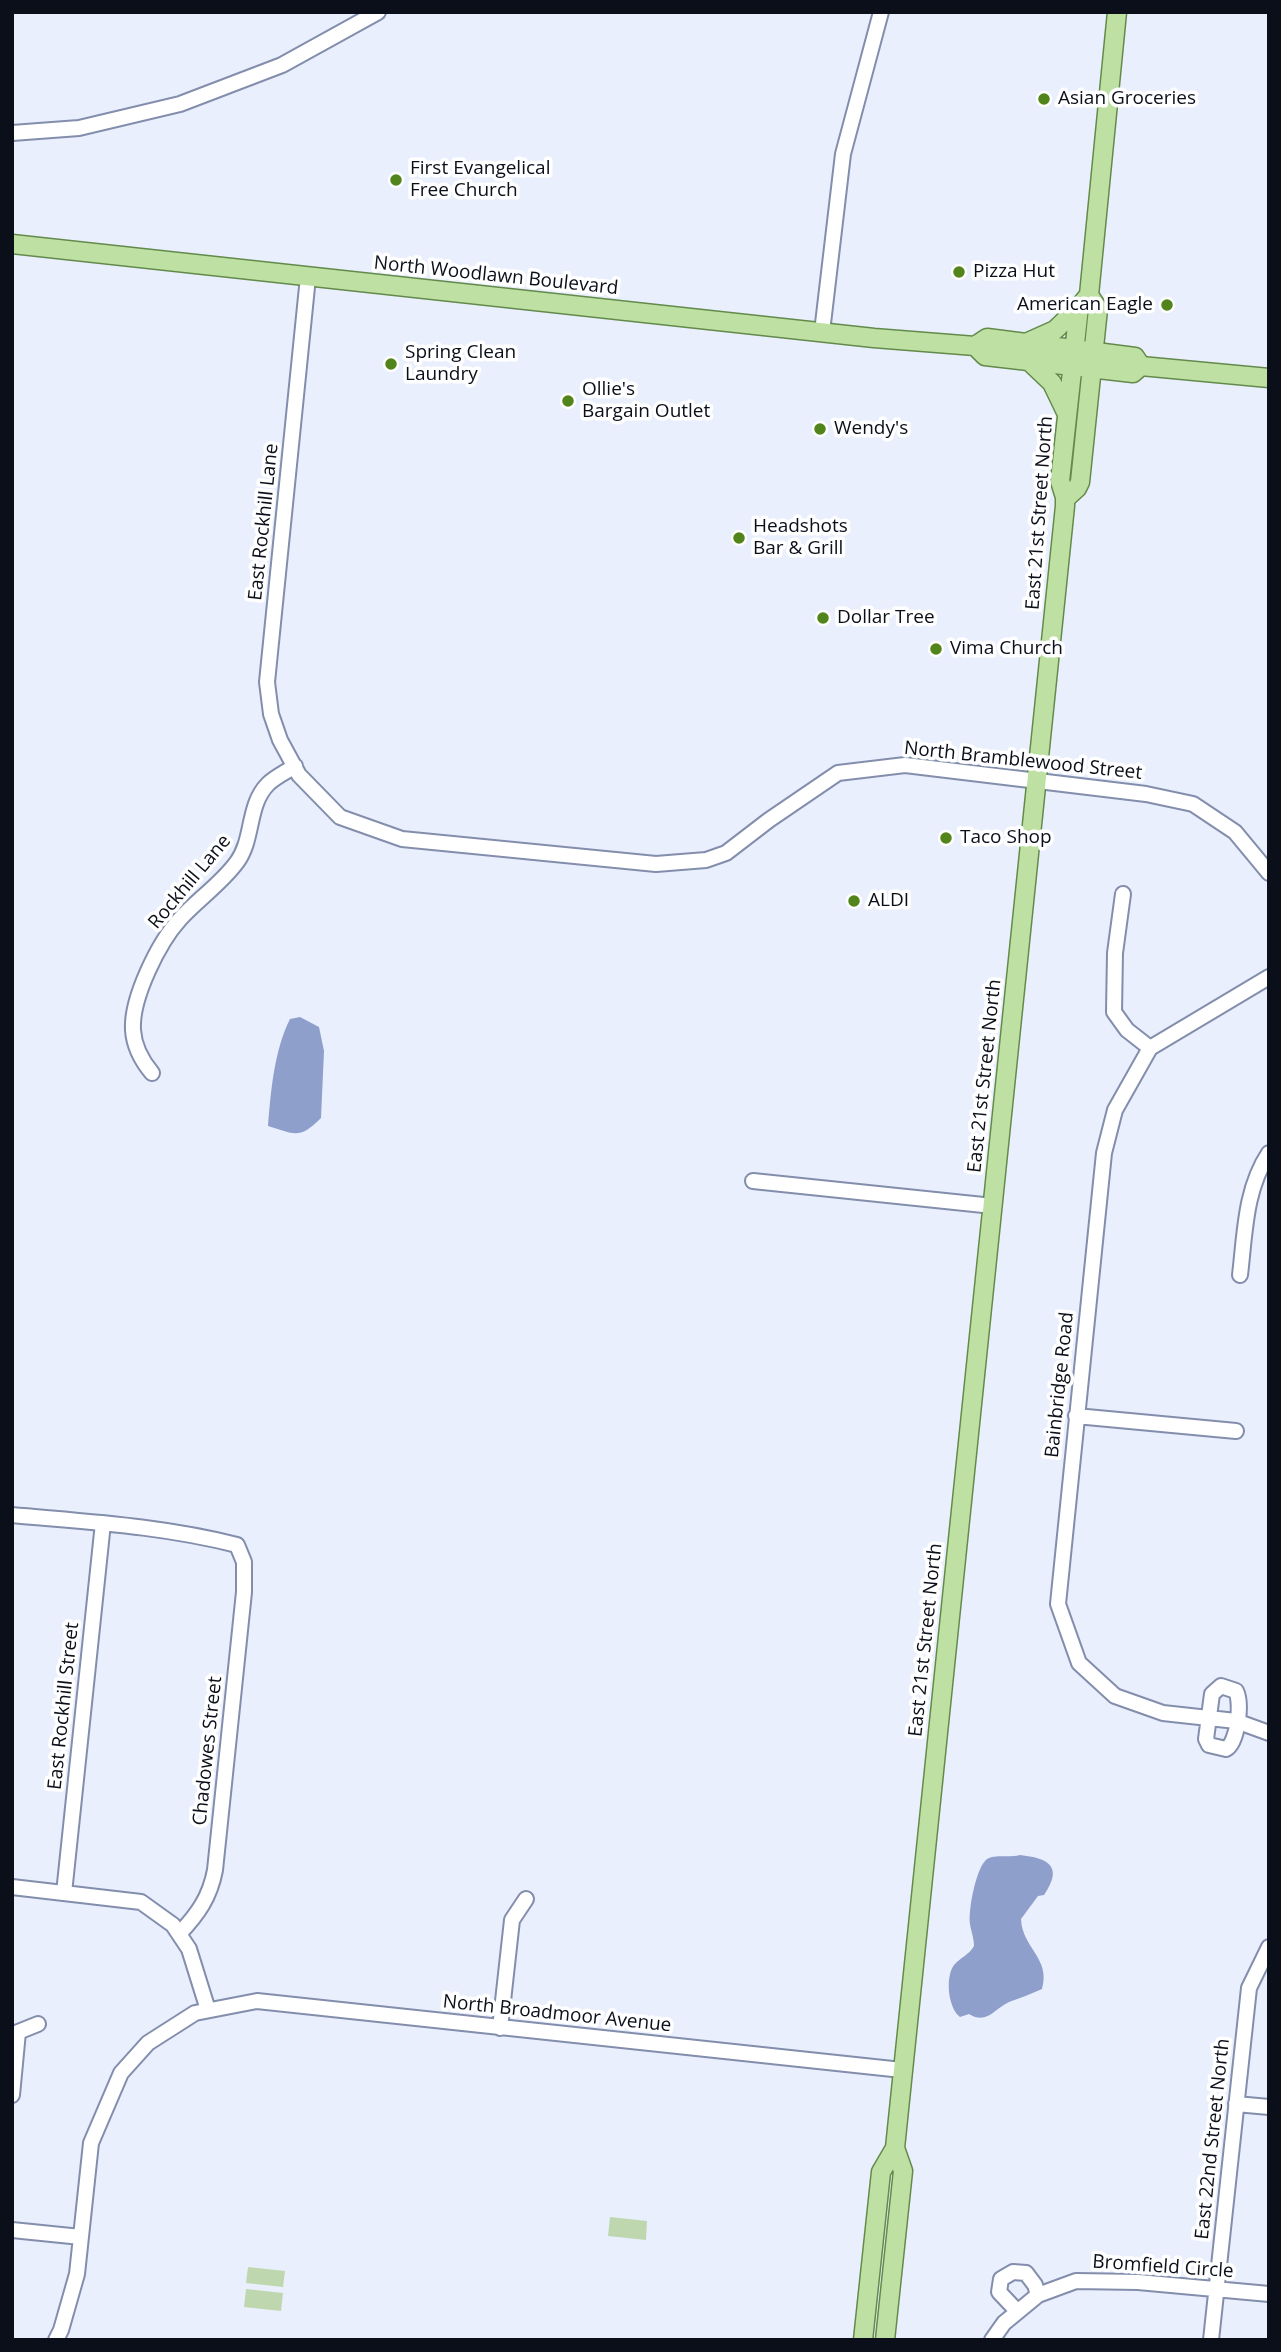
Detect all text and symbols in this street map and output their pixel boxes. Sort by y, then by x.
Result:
place label: Asian Groceries [1058,88,1196,110]
marker: Asian Groceries [1036,91,1052,107]
place label: First Evangelical Free Church [410,158,550,202]
marker: First Evangelical Free Church [388,172,404,188]
street label: North Woodlawn Boulevard [373,252,619,300]
place label: Pizza Hut [973,261,1055,283]
marker: Pizza Hut [951,264,967,280]
place label: American Eagle [1017,294,1153,316]
marker: American Eagle [1159,297,1175,313]
place label: Spring Clean Laundry [405,342,516,386]
marker: Spring Clean Laundry [383,356,399,372]
place label: Ollie's Bargain Outlet [582,379,710,423]
marker: Ollie's Bargain Outlet [560,393,576,409]
street label: East 21st Street North [1022,415,1058,611]
place label: Wendy's [834,418,908,440]
marker: Wendy's [812,421,828,437]
street label: East Rockhill Lane [244,442,284,602]
place label: Headshots Bar & Grill [753,516,848,560]
marker: Headshots Bar & Grill [731,530,747,546]
place label: Dollar Tree [837,607,935,629]
marker: Dollar Tree [815,610,831,626]
place label: Vima Church [950,638,1063,660]
marker: Vima Church [928,641,944,657]
street label: North Bramblewood Street [903,737,1143,785]
place label: Taco Shop [960,827,1052,849]
street label: Rockhill Lane [144,830,236,934]
marker: Taco Shop [938,830,954,846]
place label: ALDI [868,890,909,912]
marker: ALDI [846,893,862,909]
street label: East 21st Street North [964,978,1006,1174]
street label: Bainbridge Road [1041,1311,1079,1459]
street label: East 21st Street North [905,1542,947,1738]
street label: East Rockhill Street [44,1621,84,1791]
street label: Chadowes Street [189,1675,227,1827]
street label: North Broadmoor Avenue [442,1991,672,2037]
street label: East 22nd Street North [1191,2037,1235,2241]
street label: Bromfield Circle [1092,2251,1234,2283]

